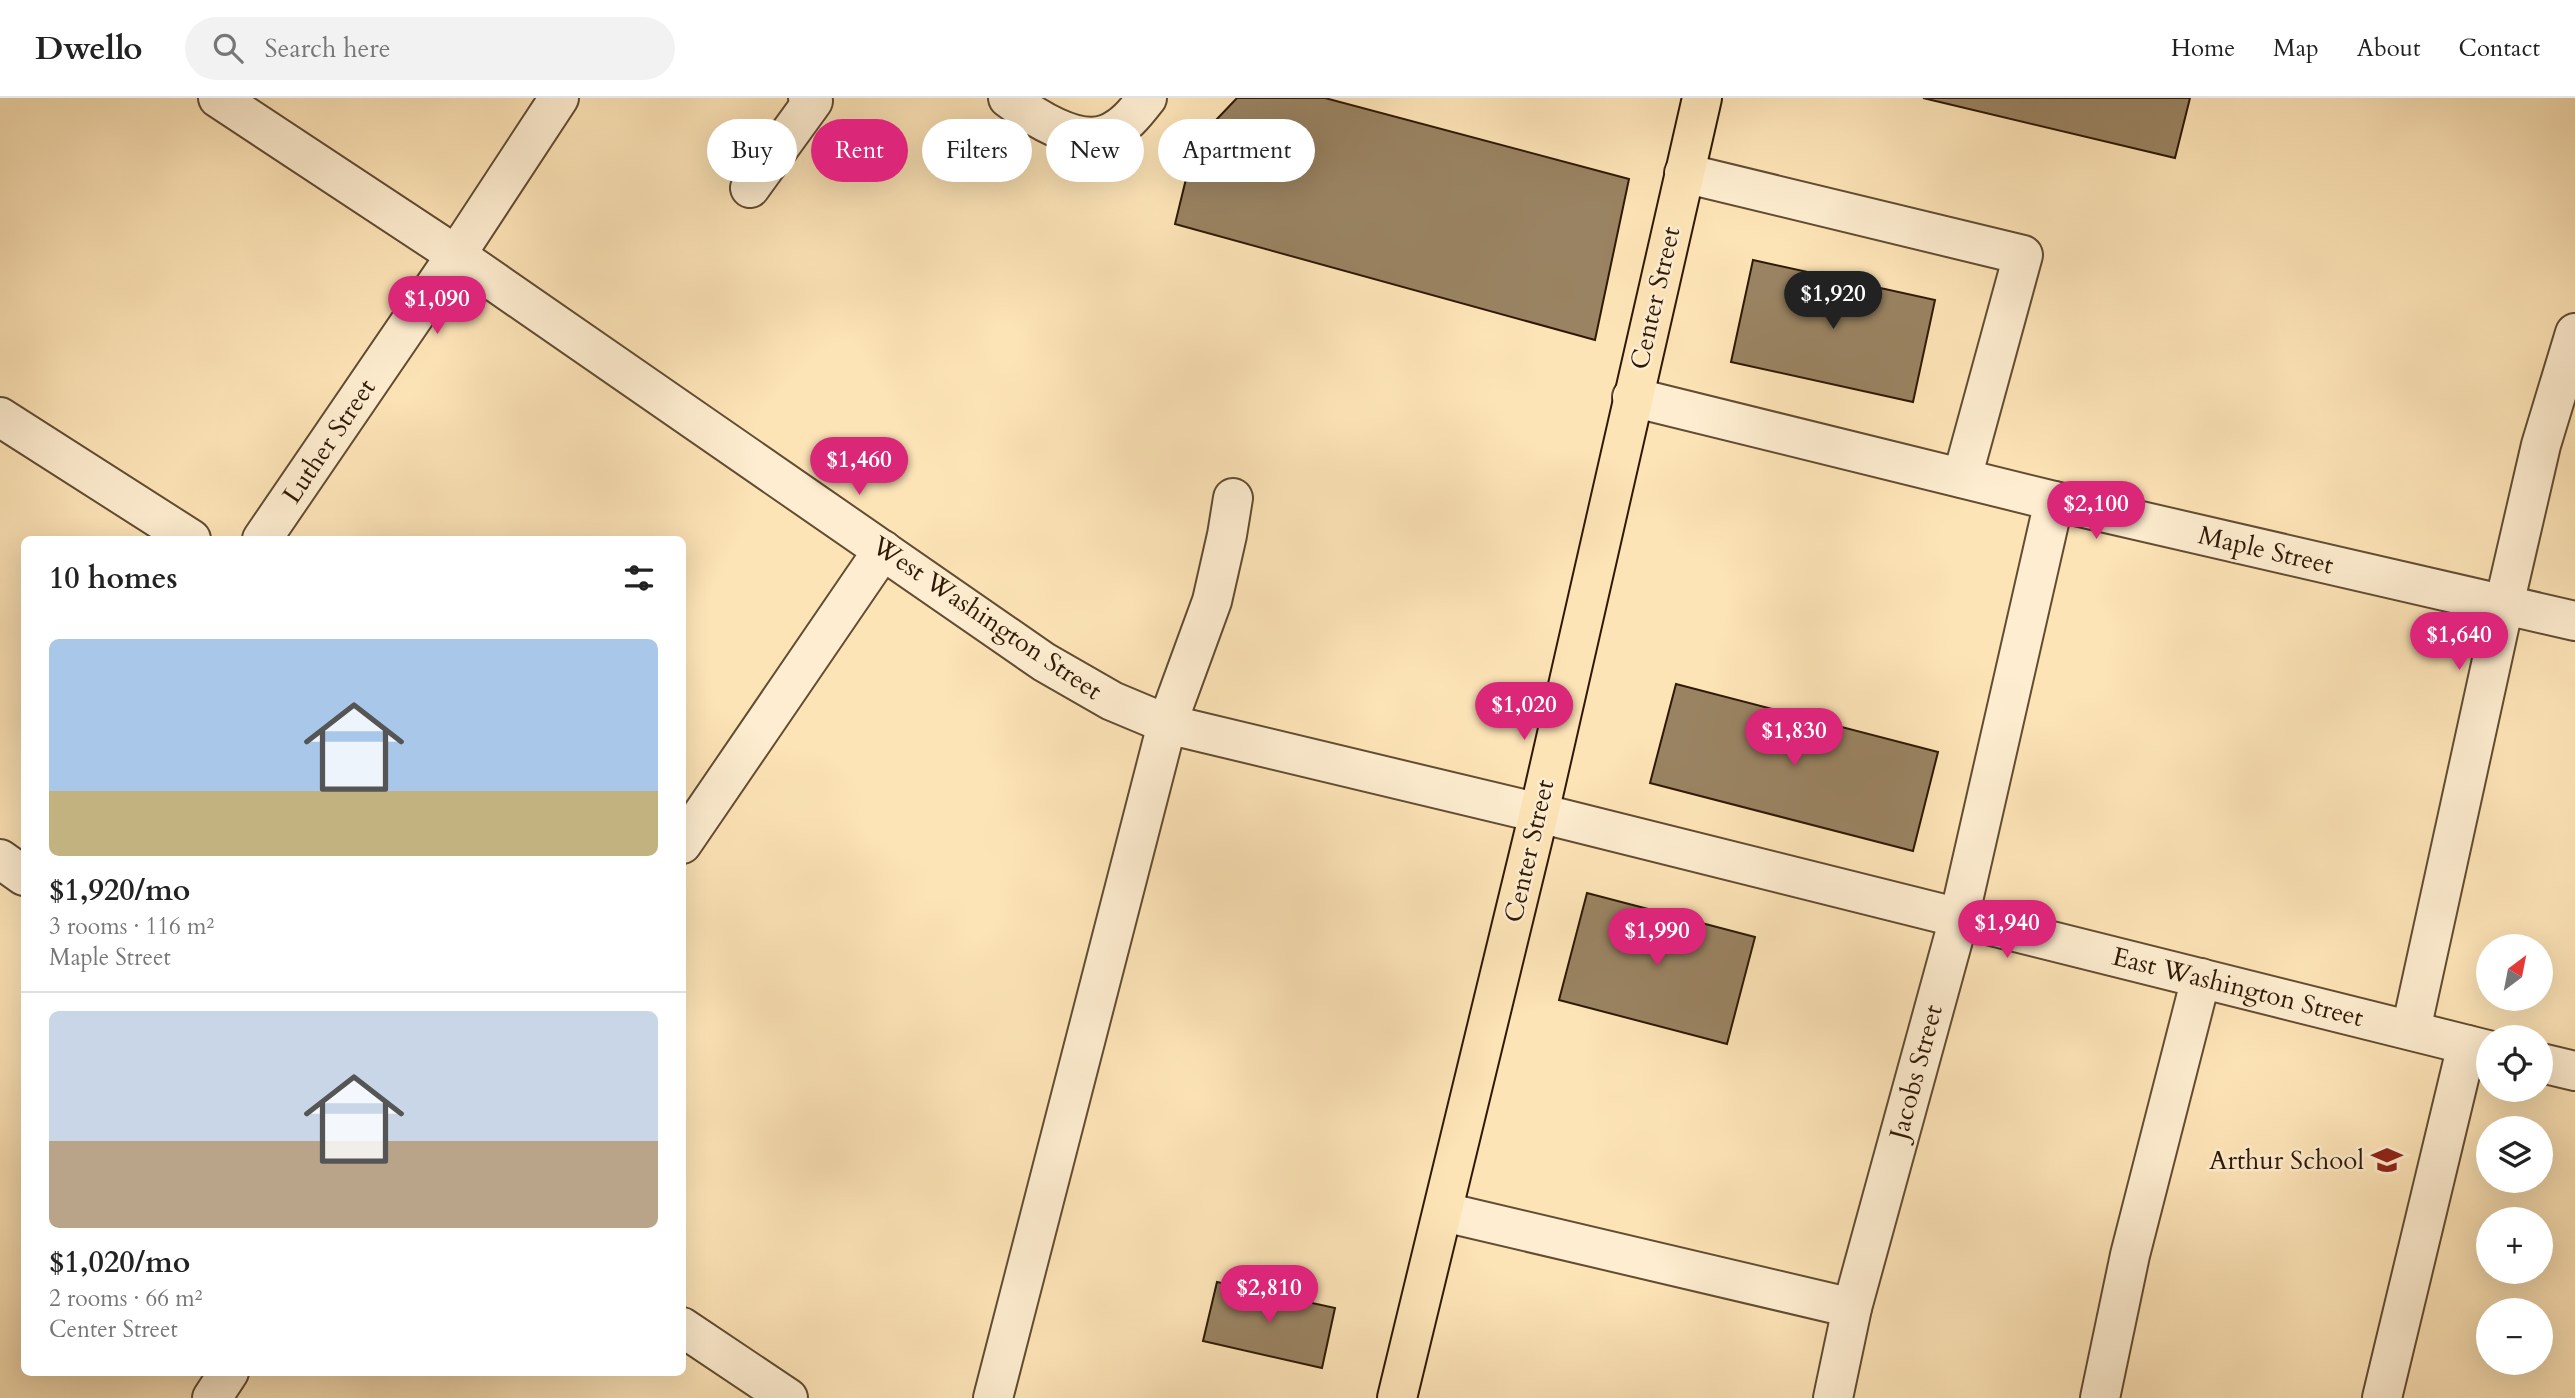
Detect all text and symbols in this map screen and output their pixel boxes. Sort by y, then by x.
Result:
search box [185,17,675,80]
text: Dwello [35,26,143,71]
icon: search [209,29,247,67]
text: Search here [265,31,391,66]
text: Home [2171,32,2235,65]
text: Map [2273,32,2319,65]
text: About [2357,32,2421,65]
text: Contact [2459,32,2540,65]
chip: Buy [707,119,797,182]
chip: Rent [811,119,908,182]
chip: Filters [922,119,1032,182]
chip: New [1046,119,1144,182]
chip: Apartment [1158,119,1315,182]
street label: Center Street [1622,223,1688,373]
pin: $1,920 [1776,272,1890,331]
pin: $1,090 [380,276,494,336]
text: $1,920 [1800,278,1866,309]
text: $1,090 [404,283,470,314]
street label: Luther Street [274,372,384,510]
pin: $1,460 [802,438,916,497]
text: $1,460 [826,444,892,475]
pin: $2,100 [2039,482,2153,541]
text: $2,100 [2063,488,2129,519]
street label: Maple Street [2195,517,2337,583]
street label: West Washington Street [864,527,1109,708]
text: 10 homes [49,558,178,599]
icon: filters [620,559,658,597]
pin: $1,640 [2402,612,2516,672]
text: $1,640 [2426,619,2492,650]
pin: $1,020 [1467,682,1581,742]
icon: home [291,684,417,810]
text: $1,020 [1491,689,1557,720]
pin: $1,830 [1737,708,1851,768]
text: $1,830 [1761,715,1827,746]
street label: Center Street [1496,776,1562,926]
text: $1,920/mo [49,870,190,911]
pin: $1,940 [1950,900,2064,960]
text: $1,940 [1974,907,2040,938]
pin: $1,990 [1600,908,1714,968]
text: 3 rooms · 116 m² [49,911,214,942]
text: $1,990 [1624,915,1690,946]
north arrow [2476,934,2553,1012]
map controls [2476,934,2553,1375]
street label: East Washington Street [2109,939,2367,1035]
text: Maple Street [49,942,171,973]
street label: Jacobs Street [1880,1001,1951,1147]
button: locate [2476,1025,2553,1102]
icon: home [291,1056,417,1182]
button: layers [2476,1116,2553,1193]
place label: Arthur School [2209,1143,2364,1178]
school or university icon: Arthur School [2370,1143,2404,1177]
button: + [2476,1207,2553,1284]
text: $1,020/mo [49,1242,190,1283]
pin: $2,810 [1212,1266,1326,1325]
text: $2,810 [1236,1272,1302,1303]
text: 2 rooms · 66 m² [49,1283,202,1314]
button: − [2476,1298,2553,1375]
text: Center Street [49,1314,178,1345]

